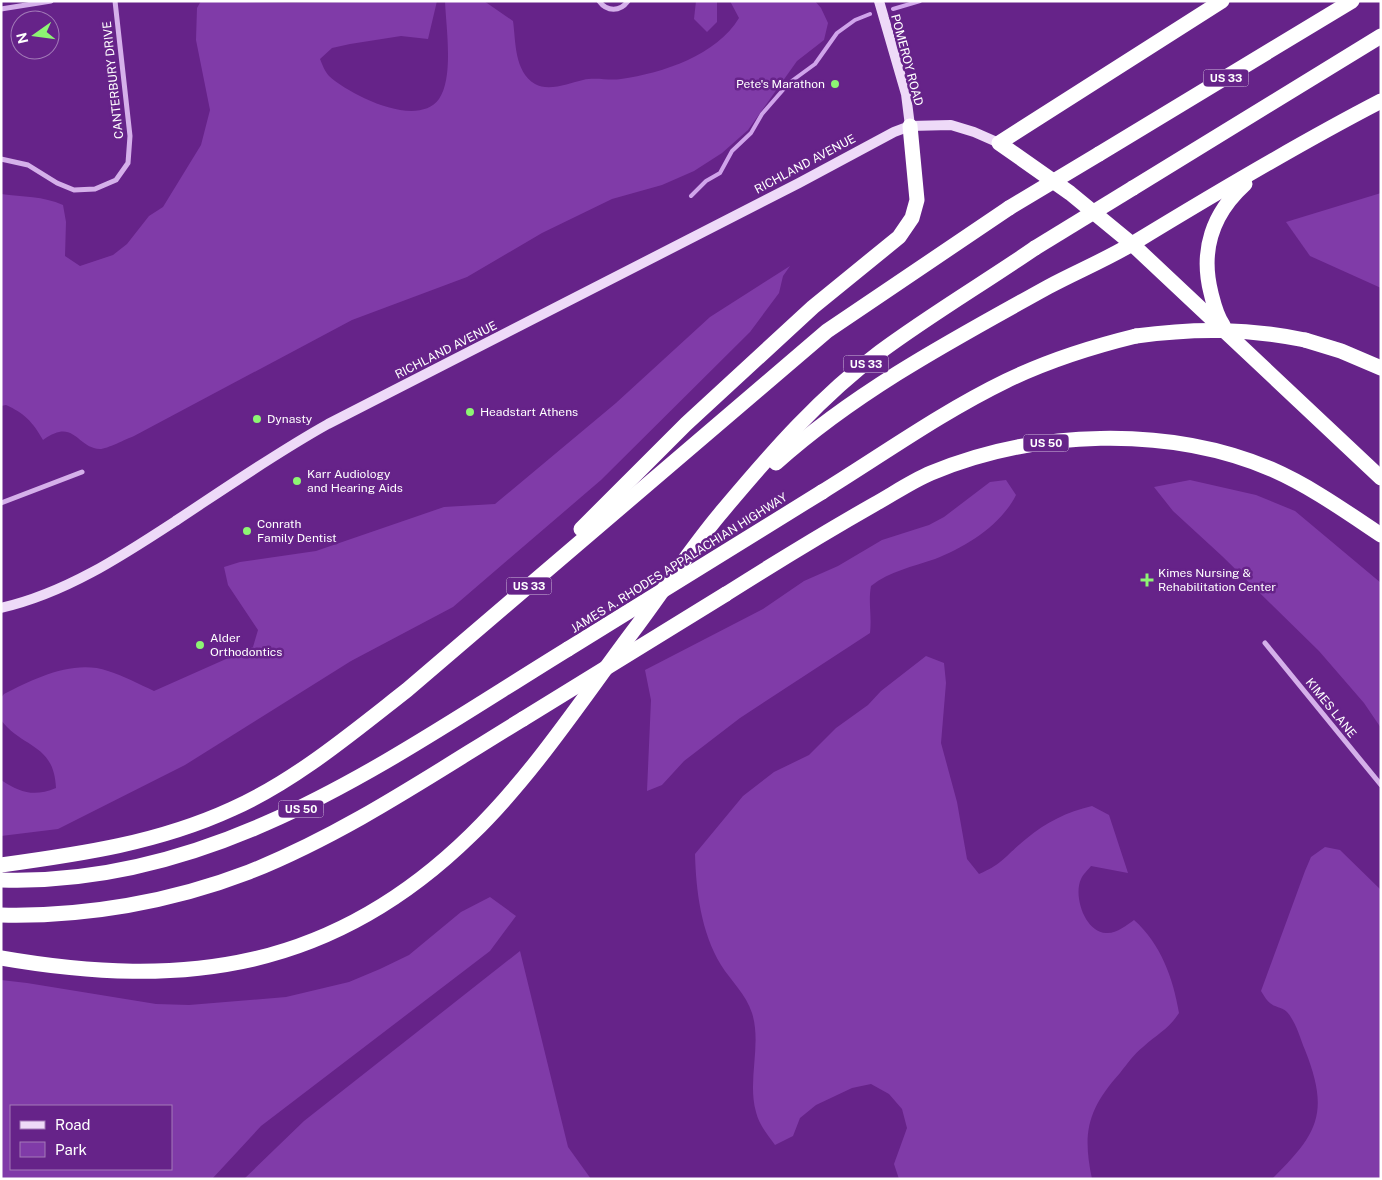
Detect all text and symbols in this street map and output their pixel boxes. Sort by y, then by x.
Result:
north arrow [10,10,60,60]
street label: POMEROY ROAD [888,13,926,107]
street label: CANTERBURY DRIVE [100,20,126,140]
text: N [13,31,31,45]
road number: US 33 [1204,70,1248,86]
place label: Pete's Marathon [736,77,825,91]
marker: Pete's Marathon [829,78,841,90]
street label: RICHLAND AVENUE [752,131,858,197]
street label: RICHLAND AVENUE [393,318,499,382]
road number: US 33 [844,356,888,372]
place label: Headstart Athens [480,405,578,419]
marker: Headstart Athens [464,406,476,418]
place label: Dynasty [267,412,313,426]
marker: Dynasty [251,413,263,425]
road number: US 50 [1024,434,1068,452]
place label: Karr Audiology and Hearing Aids [307,467,403,495]
marker: Karr Audiology and Hearing Aids [291,475,303,487]
street label: JAMES A. RHODES APPALACHIAN HIGHWAY [568,490,790,636]
place label: Conrath Family Dentist [257,517,337,545]
marker: Conrath Family Dentist [241,525,253,537]
place label: Kimes Nursing & Rehabilitation Center [1158,566,1276,594]
marker: Kimes Nursing & Rehabilitation Center [1140,573,1154,587]
road number: US 33 [506,578,552,594]
place label: Alder Orthodontics [210,631,282,659]
marker: Alder Orthodontics [194,639,206,651]
street label: KIMES LANE [1303,675,1359,741]
road number: US 50 [278,801,324,818]
legend [10,1105,172,1170]
text: Road [55,1116,91,1133]
text: Park [55,1141,87,1158]

